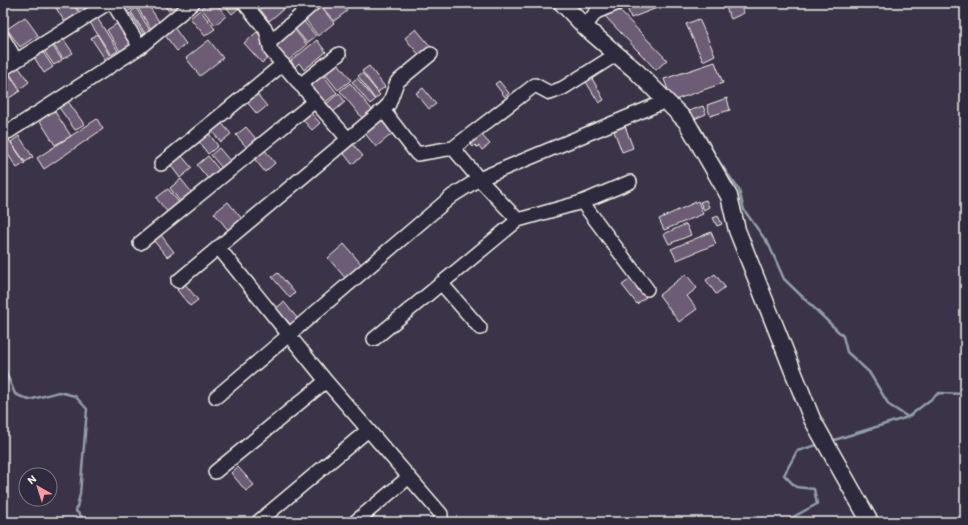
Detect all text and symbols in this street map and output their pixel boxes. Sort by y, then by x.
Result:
north arrow [18,467,58,507]
text: N [25,472,39,487]

